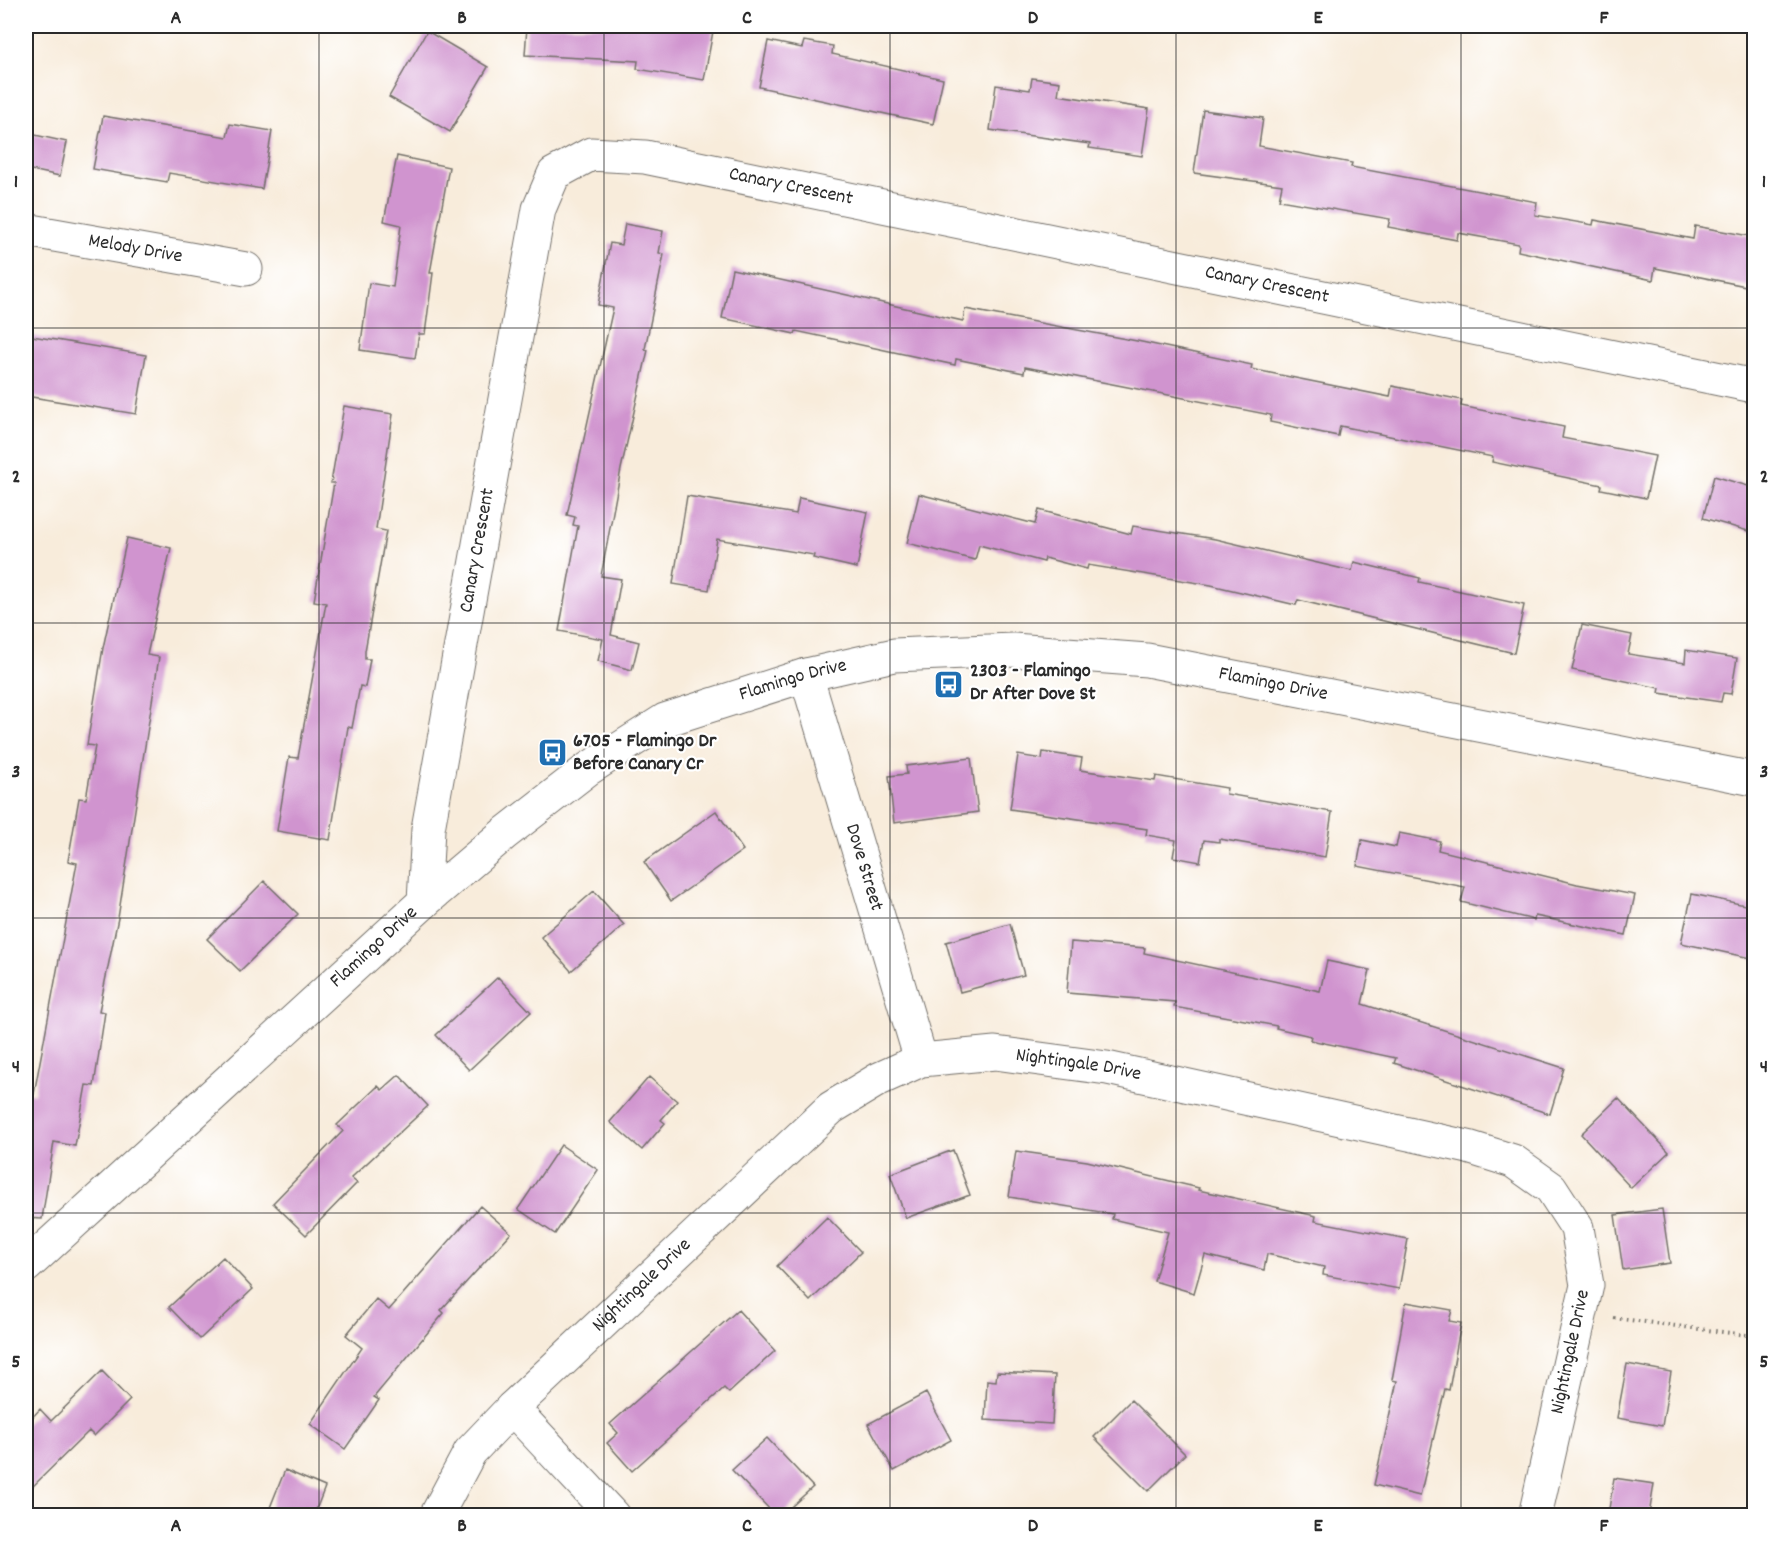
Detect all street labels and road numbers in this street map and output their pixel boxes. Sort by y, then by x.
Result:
street label: Canary Crescent [726,161,855,214]
street label: Melody Drive [86,227,185,271]
street label: Canary Crescent [1202,259,1331,312]
street label: Canary Crescent [453,486,503,615]
street label: Flamingo Drive [736,652,850,709]
street label: Flamingo Drive [1216,660,1330,709]
street label: Dove Street [837,821,890,915]
street label: Flamingo Drive [324,900,425,995]
street label: Nightingale Drive [1014,1042,1144,1089]
street label: Nightingale Drive [586,1232,698,1339]
street label: Nightingale Drive [1544,1287,1598,1417]

